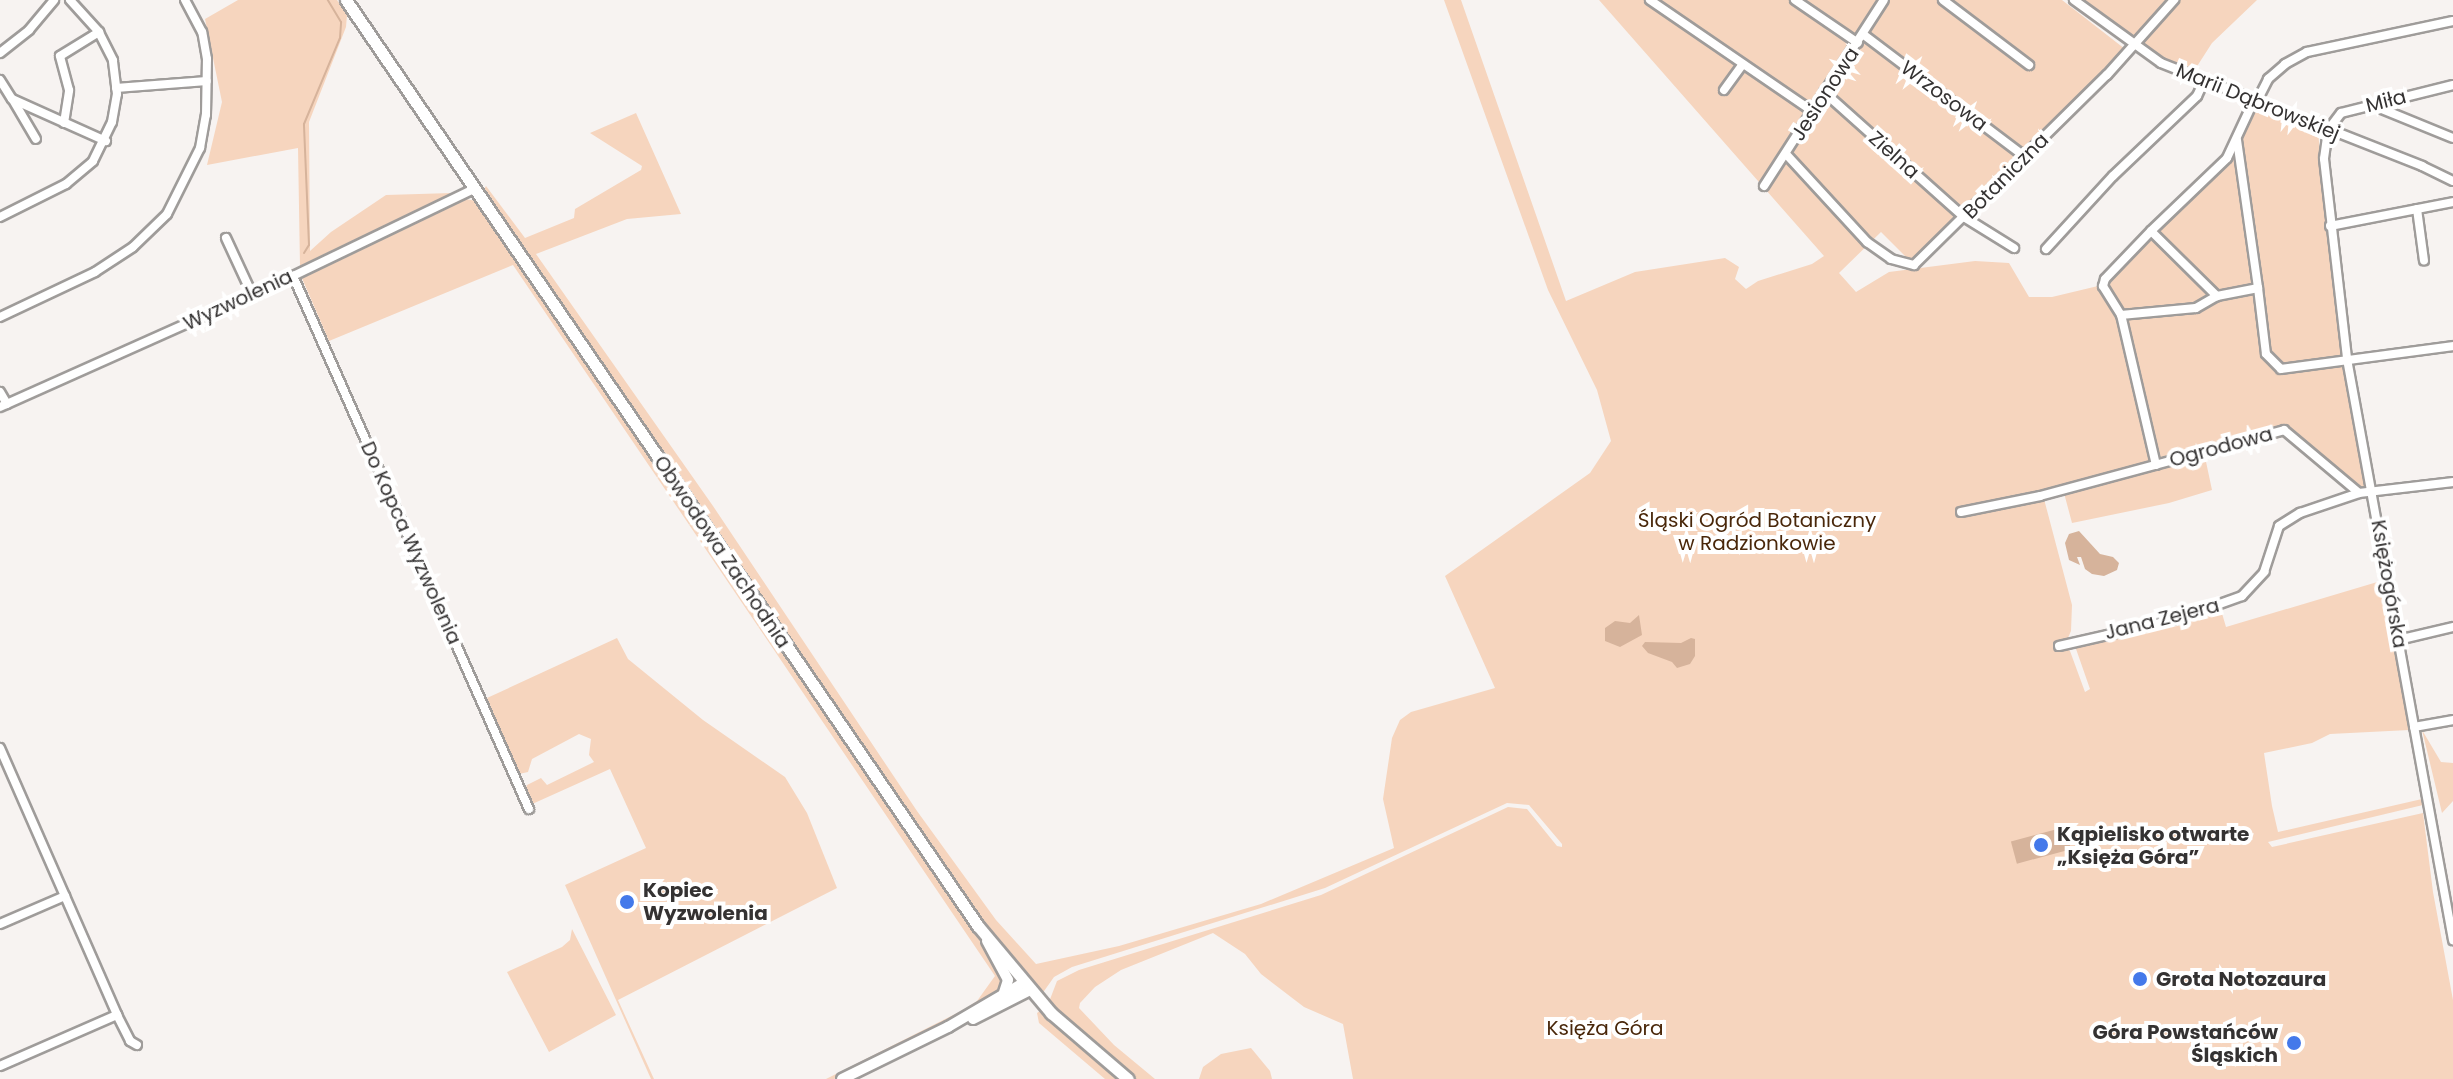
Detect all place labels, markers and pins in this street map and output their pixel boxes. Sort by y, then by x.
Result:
place label: Kąpielisko otwarte „Księża Góra” [2057,822,2249,869]
marker: Kąpielisko otwarte „Księża Góra” [2032,836,2050,854]
place label: Kopiec Wyzwolenia [643,878,768,925]
marker: Kopiec Wyzwolenia [618,893,636,911]
place label: Grota Notozaura [2156,967,2326,991]
marker: Grota Notozaura [2131,970,2149,988]
place label: Góra Powstańców Śląskich [2093,1020,2278,1067]
marker: Góra Powstańców Śląskich [2285,1034,2303,1052]

